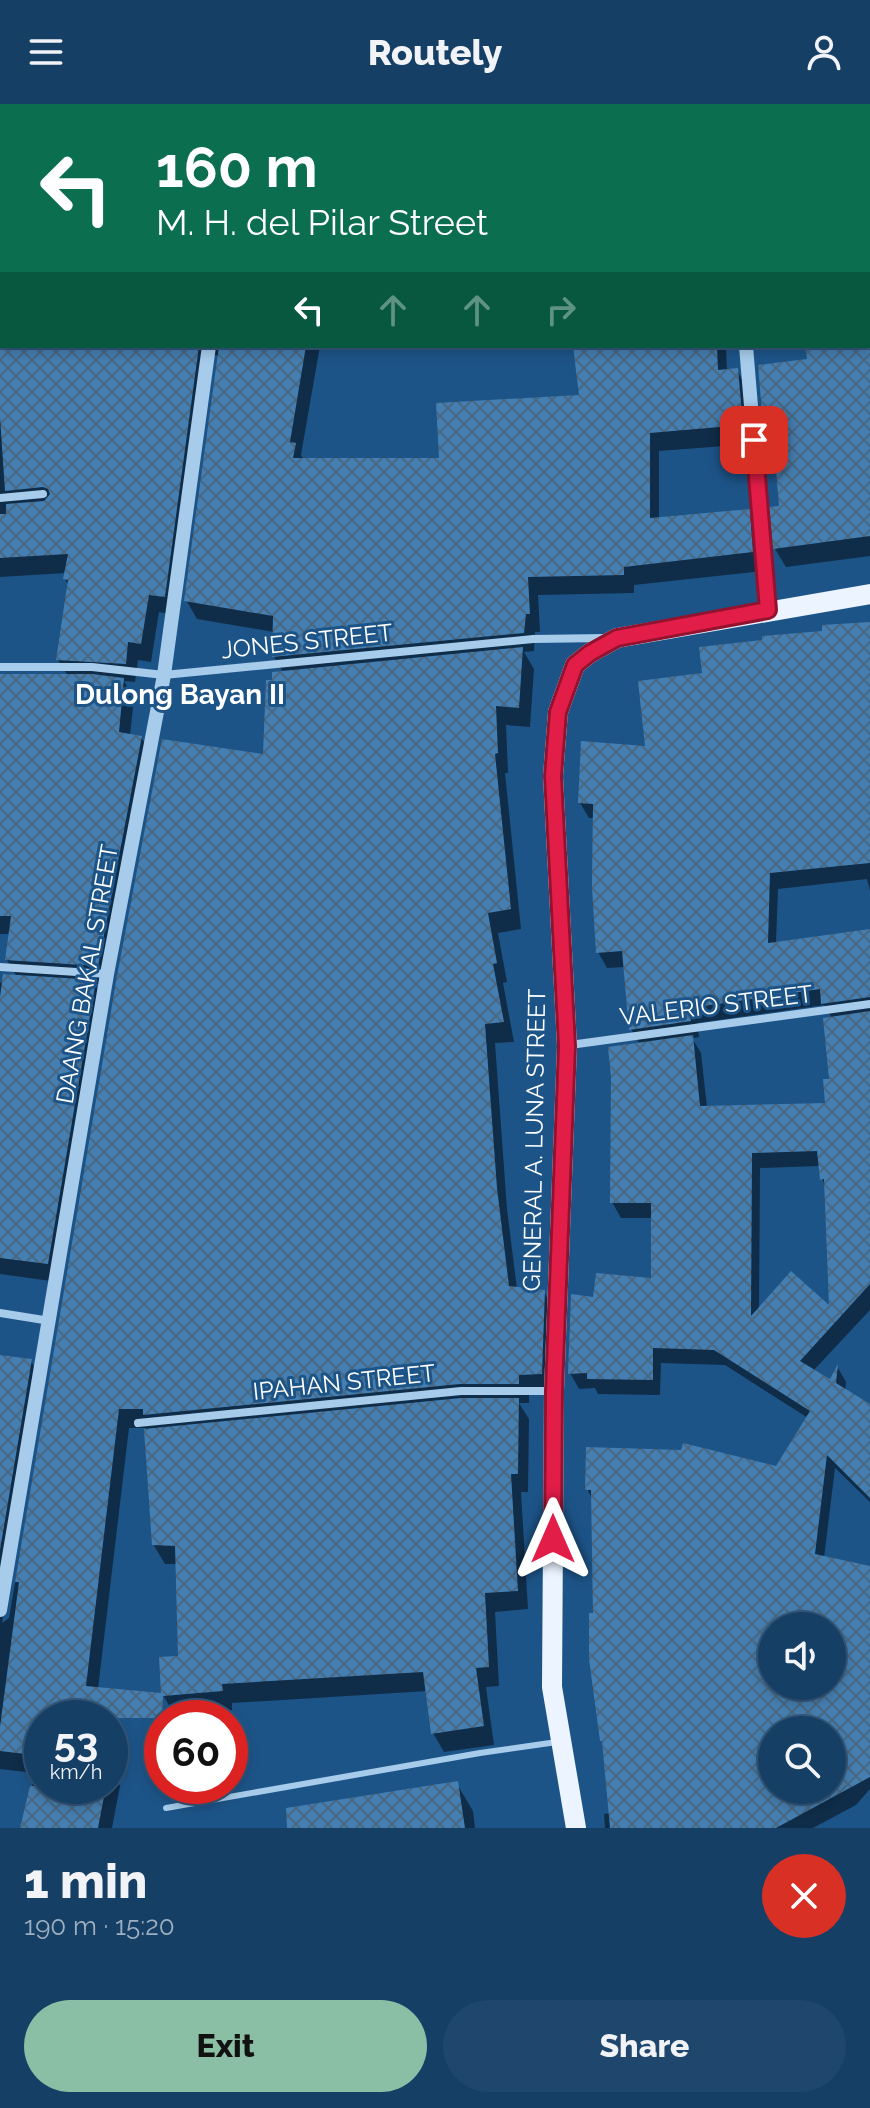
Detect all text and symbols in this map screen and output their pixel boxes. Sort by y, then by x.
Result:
icon: menu [24,30,68,74]
icon: person [802,30,846,74]
text: Routely [368,31,502,73]
text: 160 m [156,134,318,200]
icon: left [24,136,128,240]
text: M. H. del Pilar Street [156,201,488,243]
icon: left [287,288,331,332]
icon: ahead [371,288,415,332]
icon: ahead [455,288,499,332]
icon: right [539,288,583,332]
pin [720,406,788,474]
icon: arrive [732,418,776,462]
street label: JONES STREET [220,618,394,664]
district label: Dulong Bayan II [75,678,285,711]
street label: DAANG BAKAL STREET [50,842,124,1106]
street label: VALERIO STREET [618,979,814,1031]
street label: GENERAL A. LUNA STREET [517,988,551,1292]
street label: IPAHAN STREET [251,1358,437,1406]
position arrow [511,1497,595,1581]
map controls [758,1612,846,1804]
button: sound [758,1612,846,1700]
speed limit sign: 60 [144,1700,248,1804]
button: search [758,1716,846,1804]
text: 53 [54,1718,98,1765]
text: km/h [50,1760,102,1784]
text: 1 min [24,1853,147,1909]
button: close [762,1854,846,1938]
text: 190 m · 15:20 [24,1911,175,1941]
button: Exit [24,2000,427,2092]
button: Share [443,2000,846,2092]

